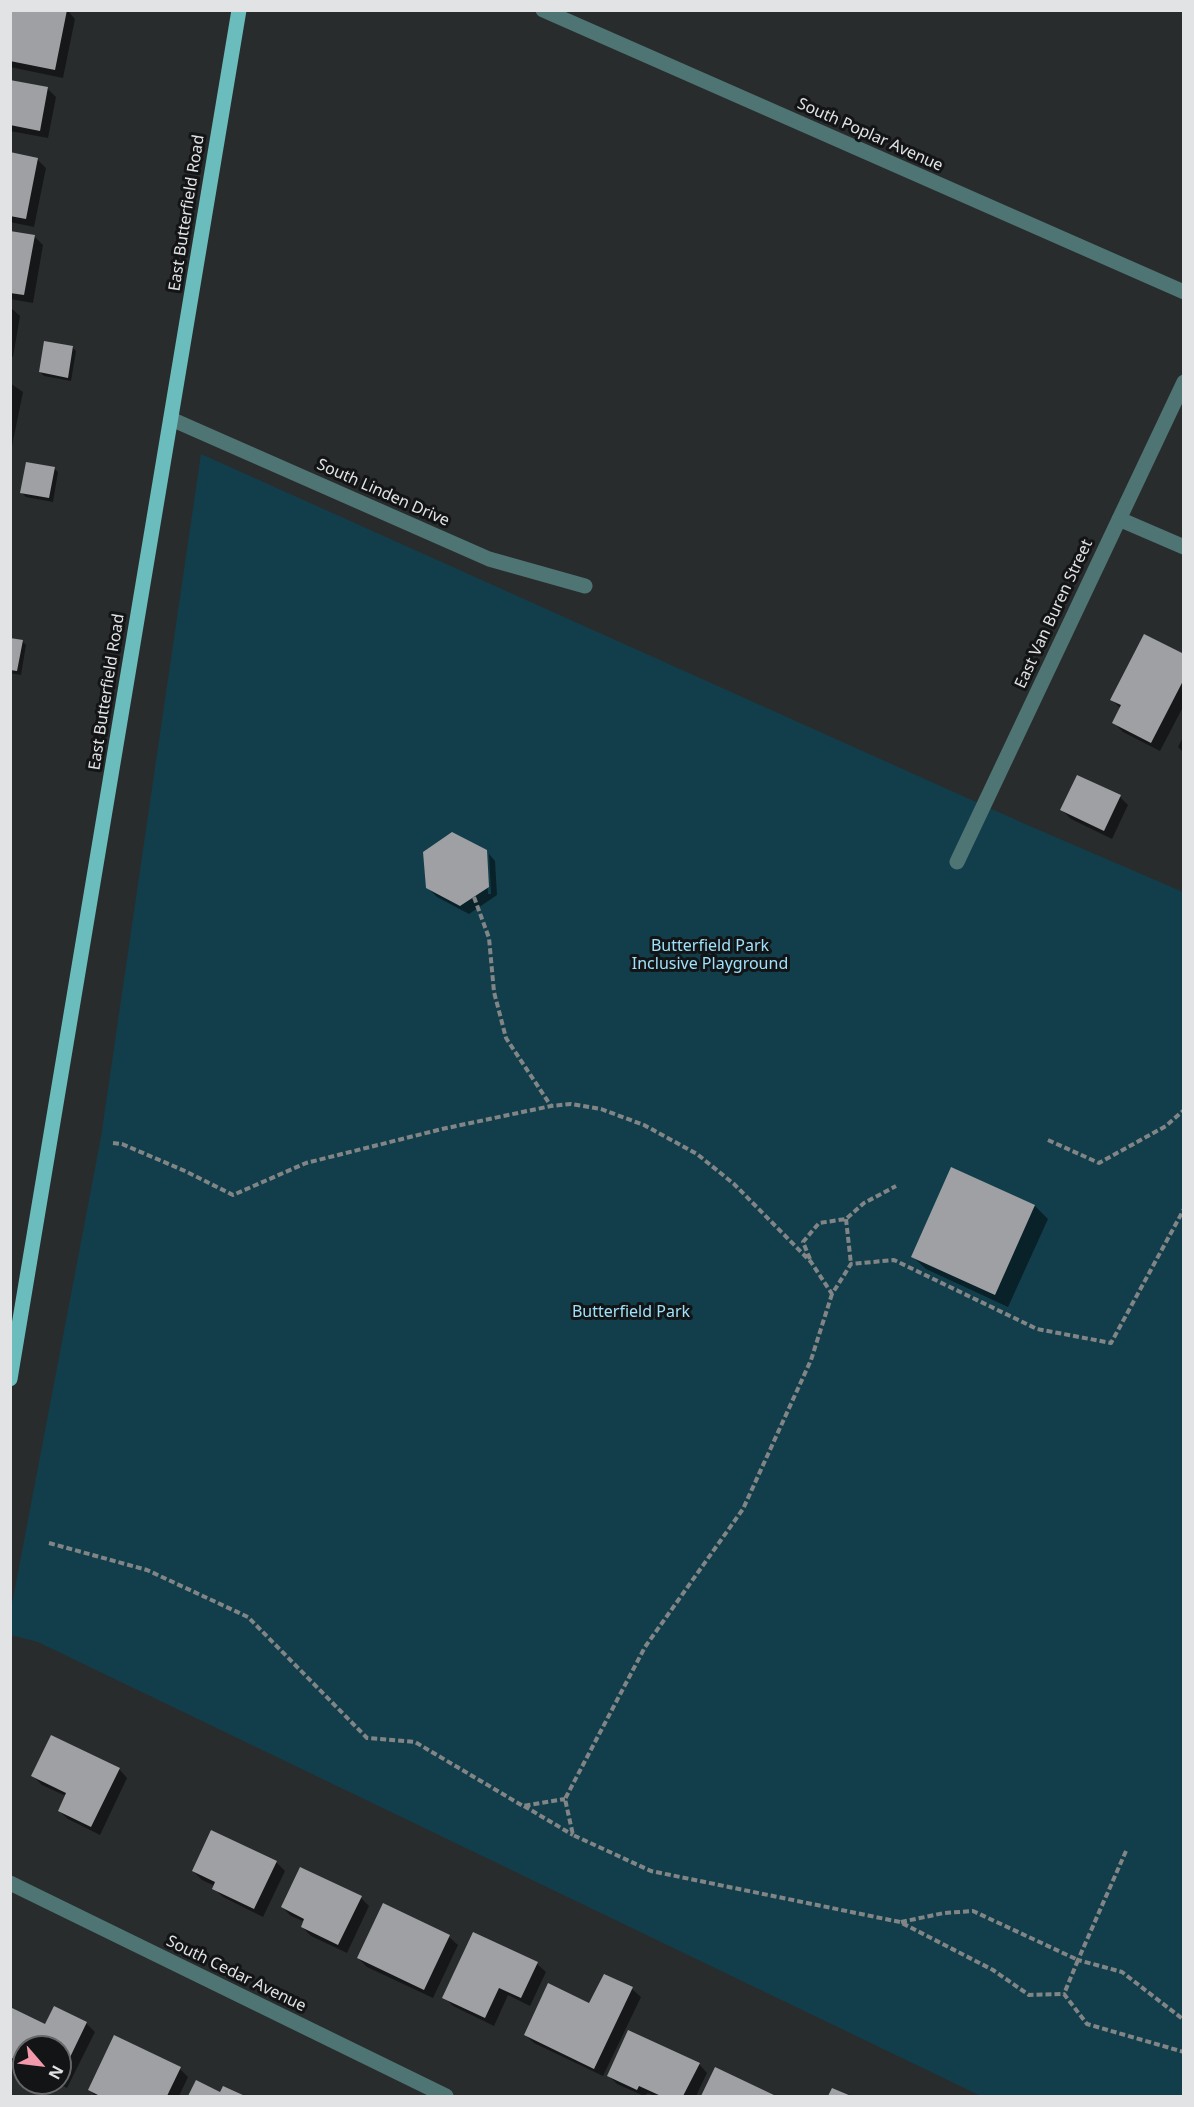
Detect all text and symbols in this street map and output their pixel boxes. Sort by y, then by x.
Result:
street label: South Poplar Avenue [794,94,946,176]
street label: East Butterfield Road [165,133,209,293]
street label: South Linden Drive [314,455,452,531]
street label: East Van Buren Street [1011,536,1097,692]
street label: East Butterfield Road [85,612,129,772]
park label: Butterfield Park Inclusive Playground [632,936,788,974]
park label: Butterfield Park [572,1302,690,1322]
street label: South Cedar Avenue [163,1932,309,2016]
north arrow [12,2035,72,2095]
text: N [43,2062,69,2083]

